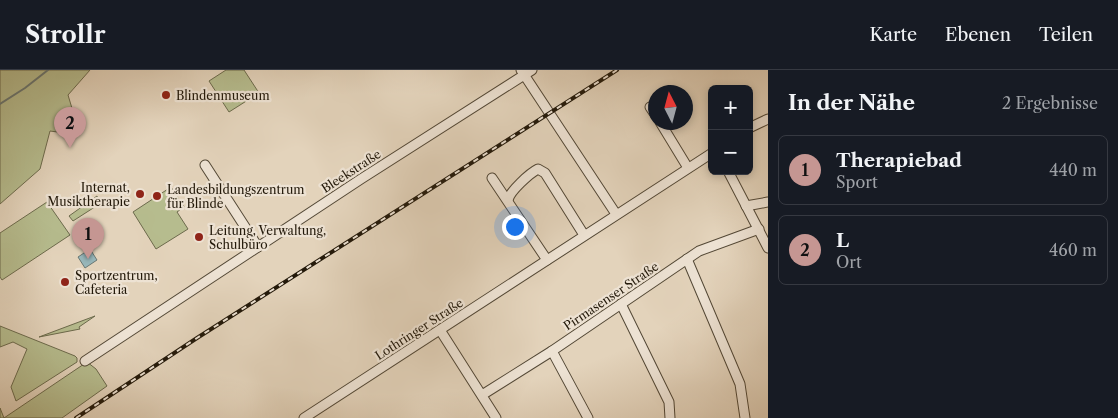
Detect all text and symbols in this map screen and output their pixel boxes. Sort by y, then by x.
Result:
text: Strollr [25,20,105,49]
text: Karte [869,24,917,46]
text: Ebenen [945,24,1011,46]
text: Teilen [1039,24,1093,46]
north arrow [648,85,693,130]
map controls [708,85,753,175]
button: + [708,85,753,130]
place label: Blindenmuseum [176,88,270,103]
marker: Blindenmuseum [160,89,172,101]
text: In der Nähe [788,90,915,115]
text: 2 Ergebnisse [1002,93,1098,113]
pin: 2 [54,107,86,148]
button: − [708,130,753,175]
street label: Bleekstraße [318,146,384,196]
text: Therapiebad [836,149,962,172]
text: 1 [801,160,809,180]
text: 440 m [1049,160,1097,180]
text: Sport [836,172,878,192]
place label: Internat, Musiktherapie [47,180,130,209]
place label: Landesbildungszentrum für Blinde [167,182,304,211]
marker: Internat, Musiktherapie [134,188,146,200]
marker: Landesbildungszentrum für Blinde [151,190,163,202]
your location [502,214,528,240]
pin: 1 [72,218,104,259]
place label: Leitung, Verwaltung, Schulbüro [209,223,326,252]
text: L [836,229,849,252]
marker: Leitung, Verwaltung, Schulbüro [193,231,205,243]
text: 2 [800,240,810,260]
text: 460 m [1049,240,1097,260]
text: Ort [836,252,862,272]
street label: Pirmasenser Straße [561,258,662,333]
place label: Sportzentrum, Cafeteria [75,268,158,297]
marker: Sportzentrum, Cafeteria [59,276,71,288]
street label: Lothringer Straße [372,295,466,363]

